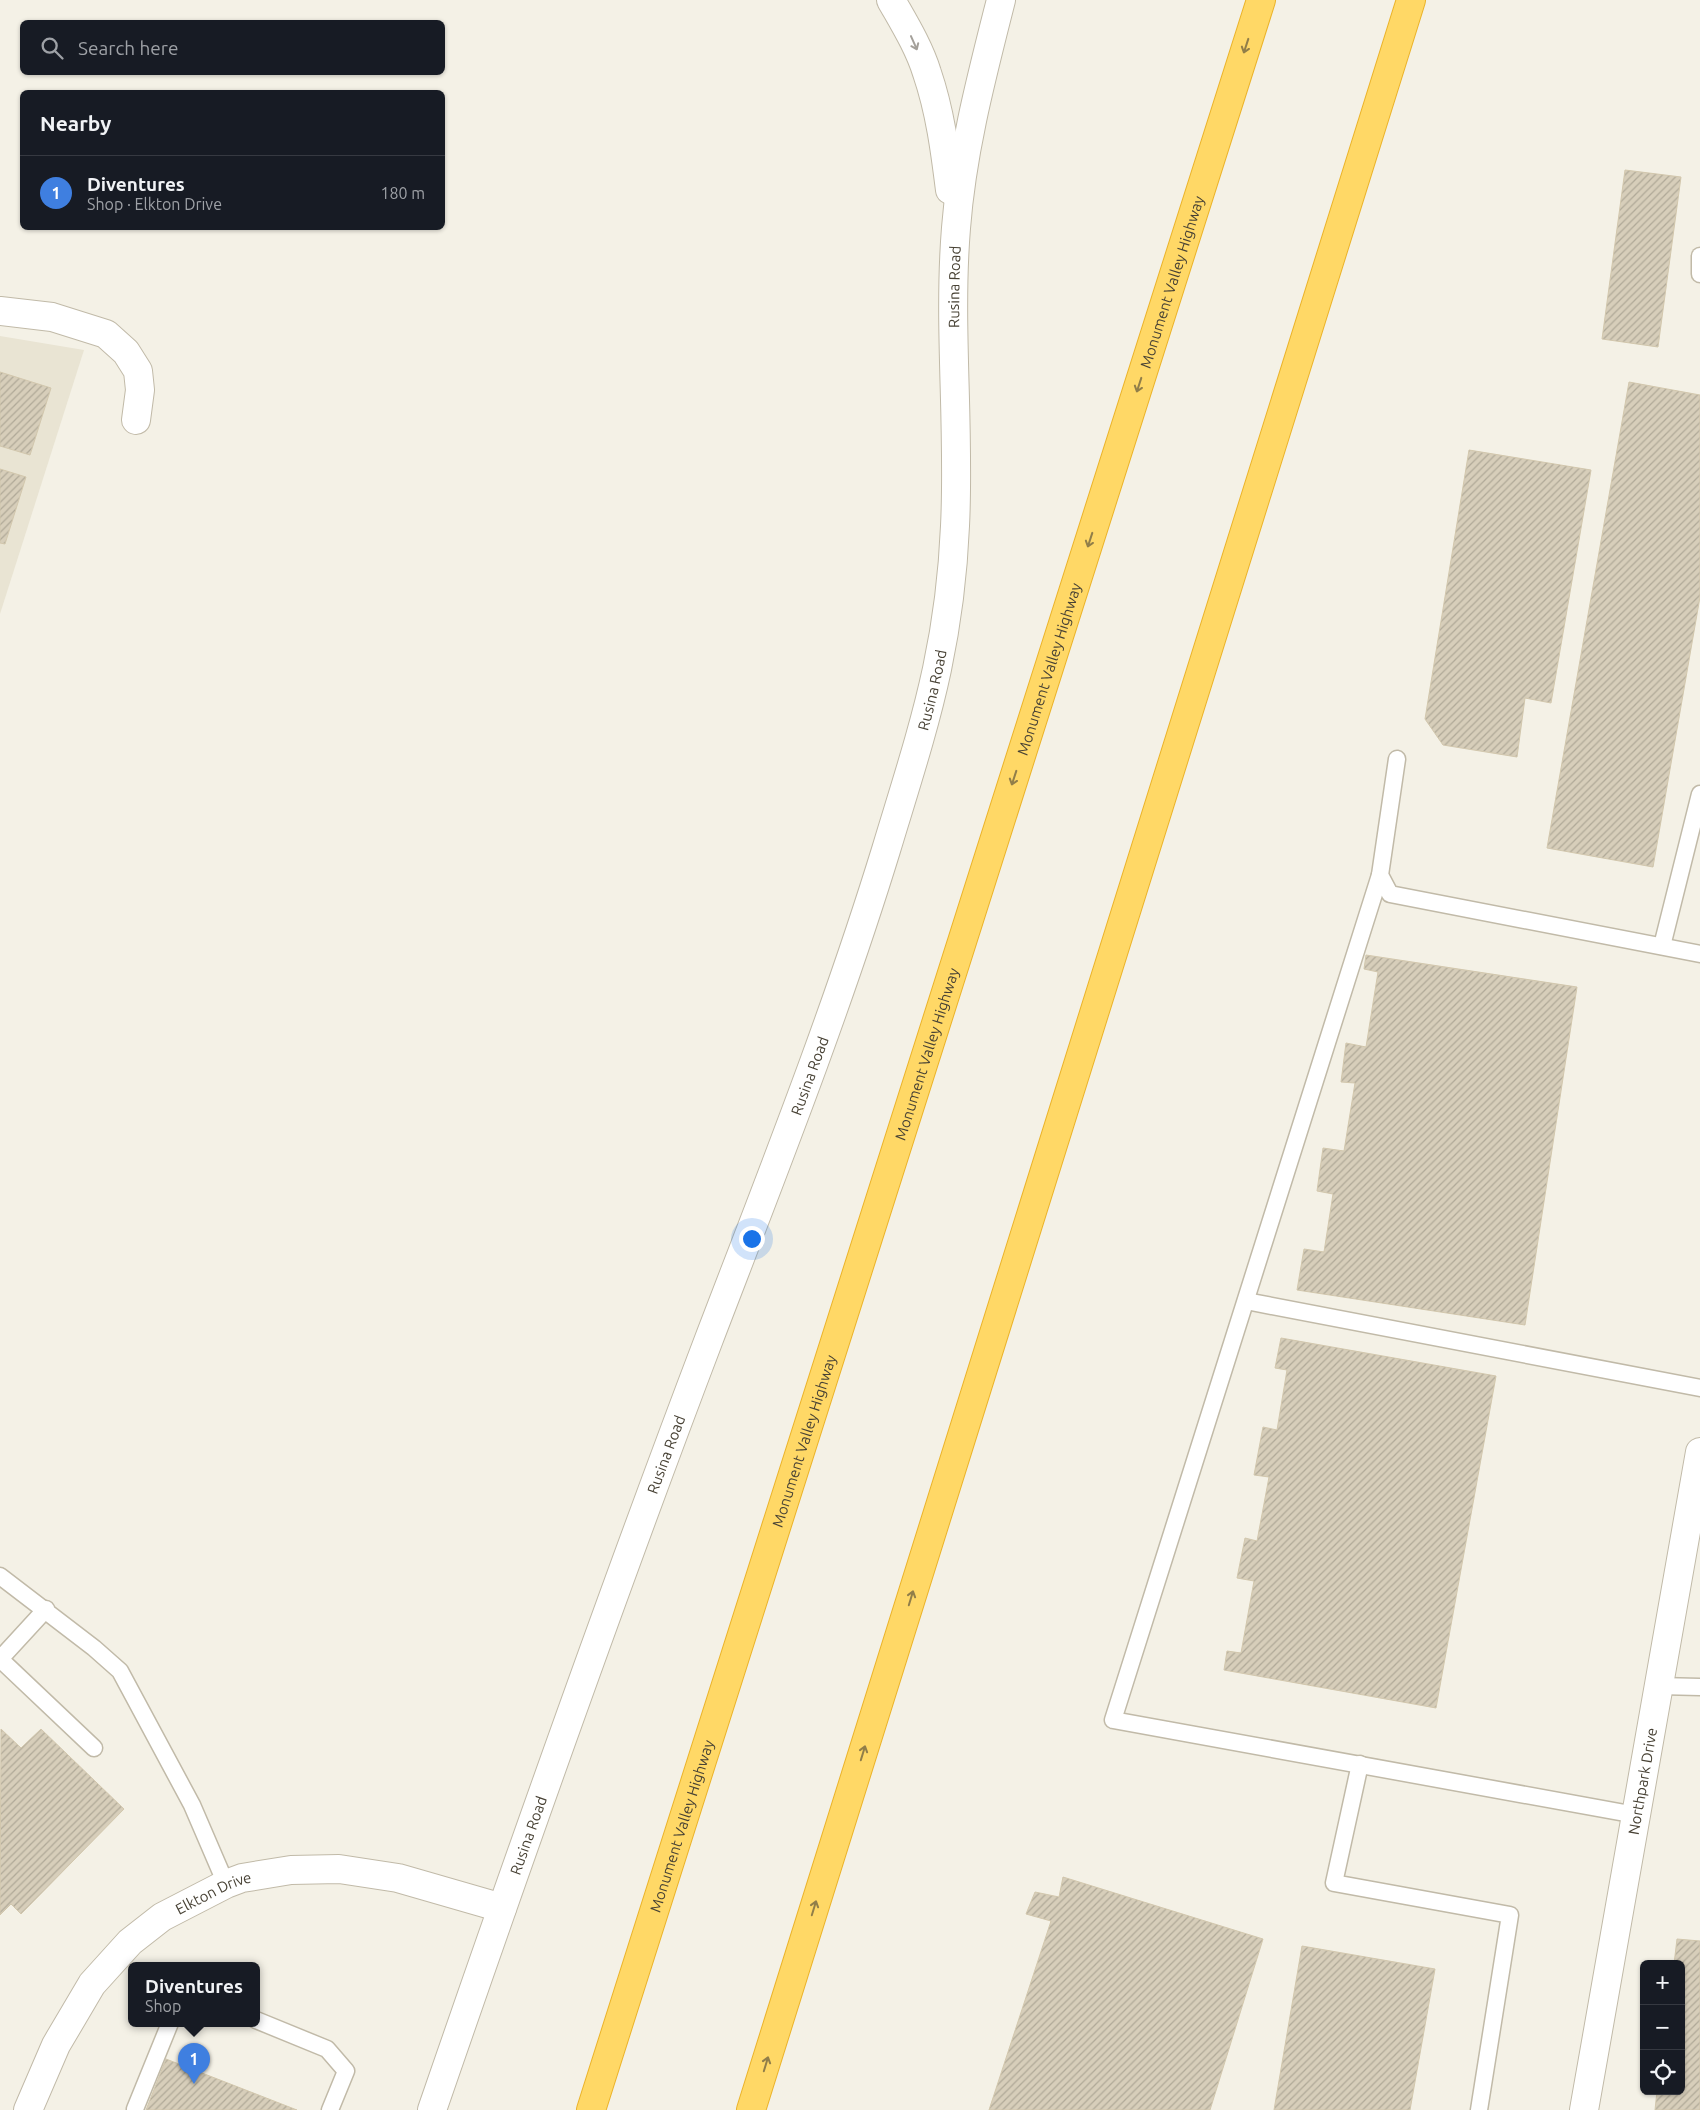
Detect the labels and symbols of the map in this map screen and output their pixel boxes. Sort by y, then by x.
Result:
one-way arrow [910,35,920,50]
one-way arrow [1241,38,1250,54]
street label: Monument Valley Highway [1136,194,1207,370]
street label: Rusina Road [945,245,963,328]
one-way arrow [1133,376,1143,392]
one-way arrow [1084,531,1094,547]
street label: Monument Valley Highway [1013,581,1084,757]
street label: Rusina Road [914,648,949,732]
one-way arrow [1009,770,1018,785]
street label: Monument Valley Highway [891,966,962,1142]
street label: Rusina Road [787,1034,831,1117]
your location [739,1226,765,1252]
street label: Monument Valley Highway [768,1353,839,1529]
street label: Rusina Road [643,1413,688,1496]
one-way arrow [907,1591,916,1607]
street label: Northpark Drive [1624,1726,1660,1836]
street label: Monument Valley Highway [646,1738,717,1914]
one-way arrow [858,1746,868,1762]
street label: Rusina Road [506,1794,550,1877]
street label: Elkton Drive [172,1868,252,1917]
one-way arrow [810,1901,819,1917]
pin: 1 [178,2043,210,2084]
one-way arrow [761,2056,771,2072]

